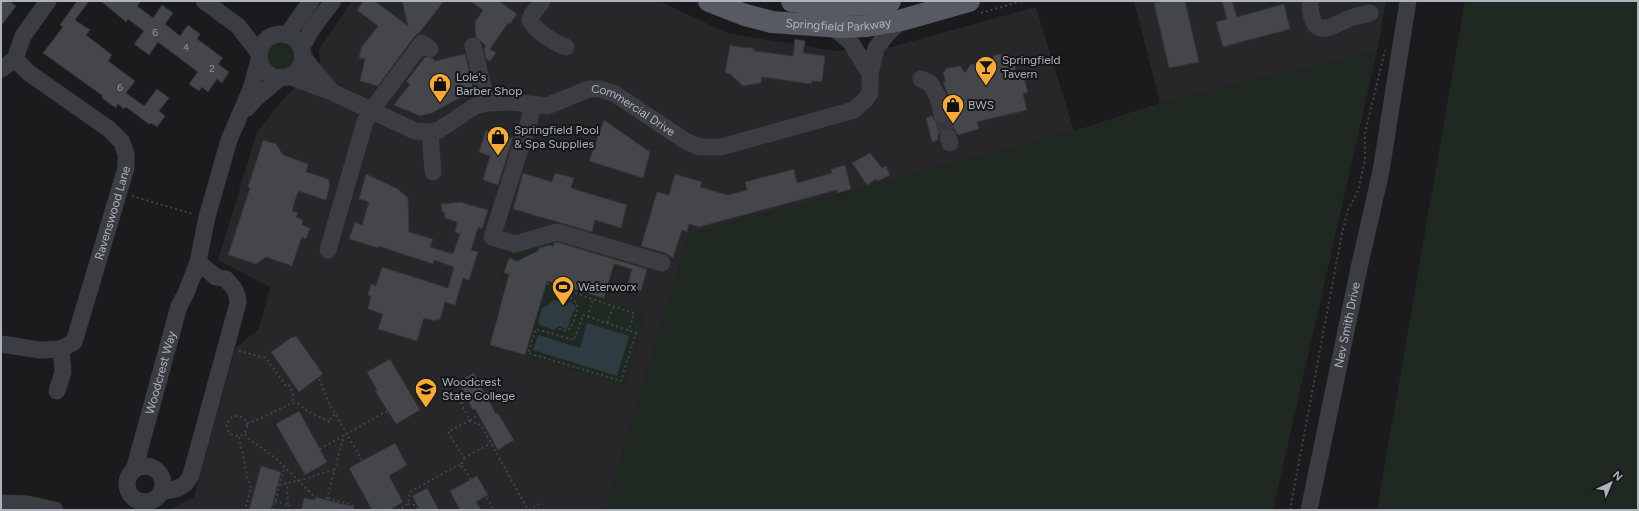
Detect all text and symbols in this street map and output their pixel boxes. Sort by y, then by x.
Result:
street label: Springfield Parkway [785,15,893,34]
house number: 6 [152,26,158,39]
house number: 4 [183,41,189,54]
place label: Springfield Tavern [1002,53,1060,81]
bar icon: Springfield Tavern [973,54,999,87]
house number: 2 [209,62,215,75]
place label: Lole's Barber Shop [456,70,522,98]
shop icon: Lole's Barber Shop [427,71,453,104]
house number: 6 [117,81,123,94]
street label: Commercial Drive [591,82,678,139]
shop icon: BWS [940,92,966,125]
place label: BWS [968,98,994,112]
place label: Springfield Pool & Spa Supplies [514,123,599,151]
shop icon: Springfield Pool & Spa Supplies [485,124,511,157]
street label: Ravenswood Lane [92,164,133,262]
sports icon: Waterworx [550,274,576,307]
place label: Waterworx [578,280,637,294]
street label: Nev Smith Drive [1332,280,1363,369]
street label: Woodcrest Way [143,329,179,416]
place label: Woodcrest State College [442,375,516,403]
school or university icon: Woodcrest State College [413,376,439,409]
north arrow [1591,463,1631,503]
text: N [1610,469,1625,484]

